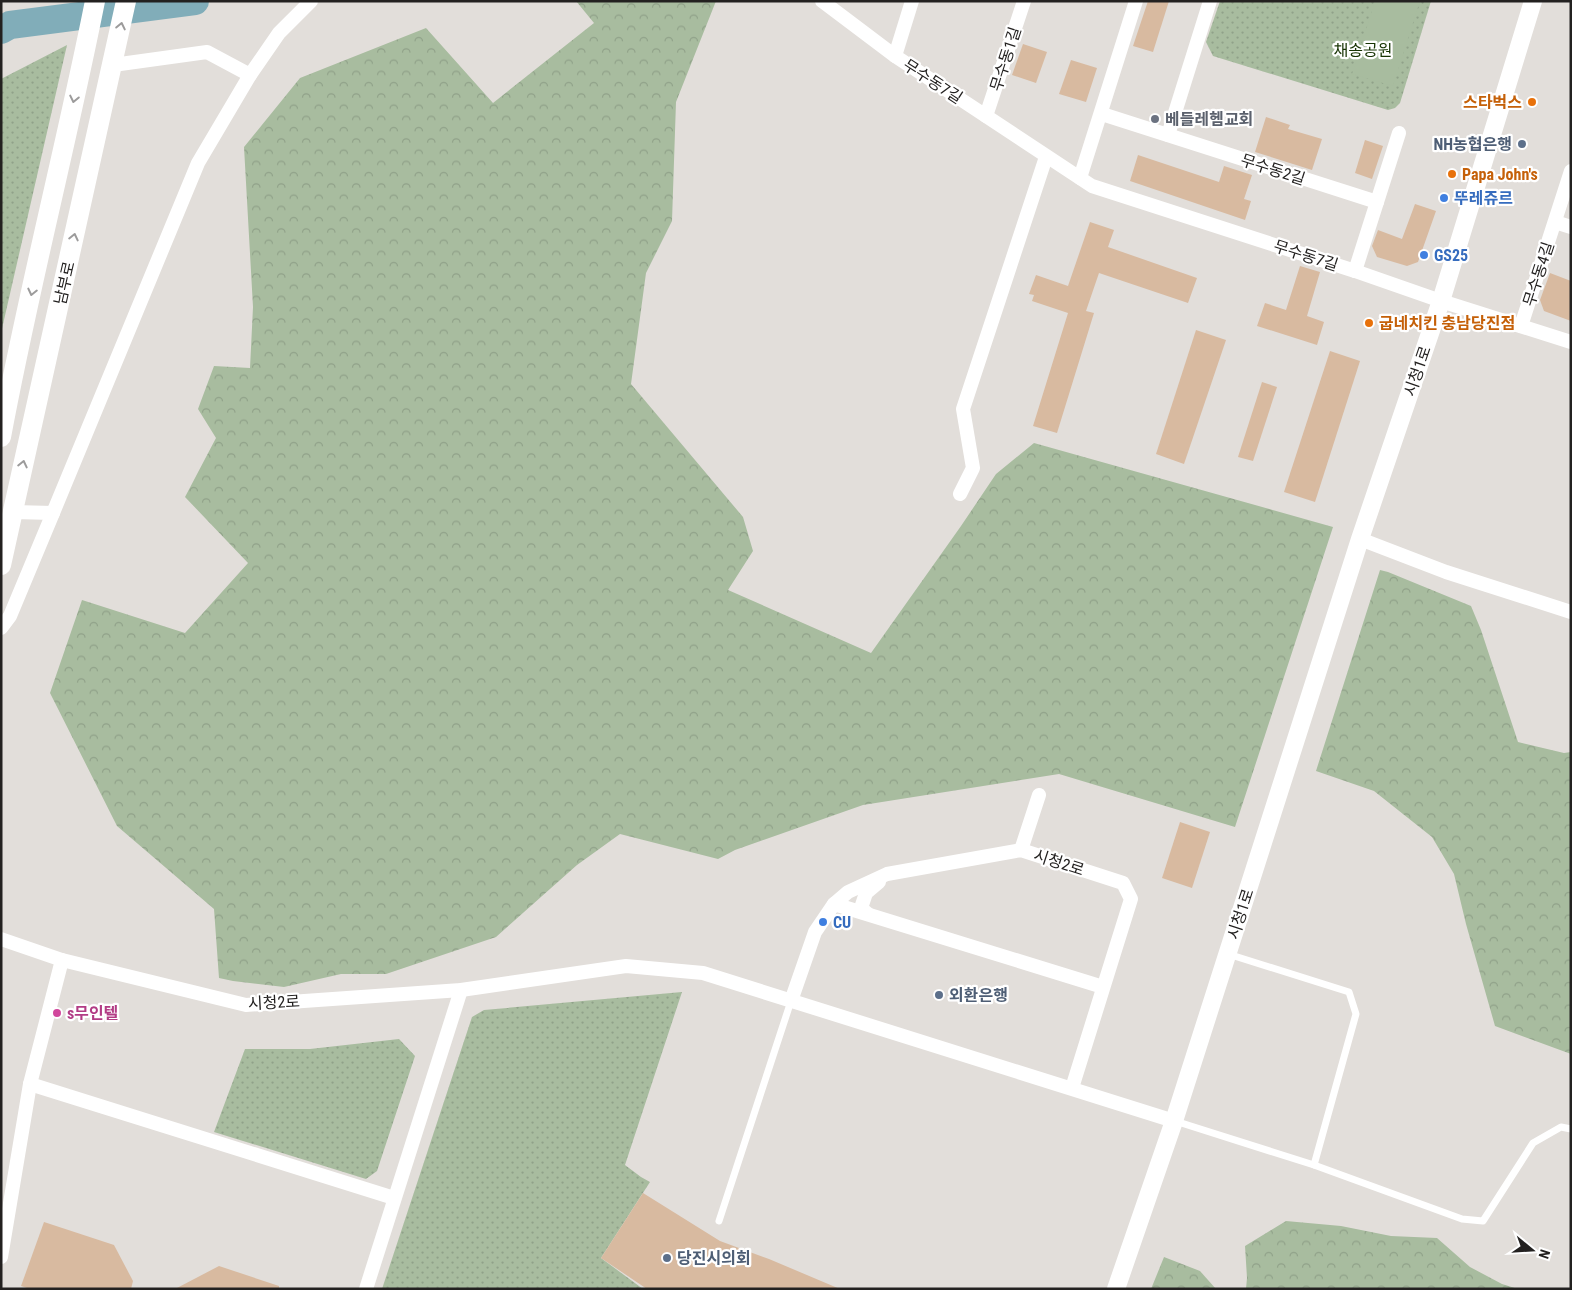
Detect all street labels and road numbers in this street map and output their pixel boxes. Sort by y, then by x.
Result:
street label: 무수동1길 [986,24,1025,94]
street label: 무수동7길 [900,55,966,108]
street label: 무수동2길 [1238,150,1308,189]
street label: 무수동7길 [1271,236,1341,275]
street label: 무수동4길 [1519,239,1558,309]
street label: 남부로 [50,259,79,307]
street label: 시청1로 [1400,343,1435,399]
street label: 시청2로 [1031,845,1087,880]
street label: 시청1로 [1223,886,1258,942]
street label: 시청2로 [248,992,301,1013]

